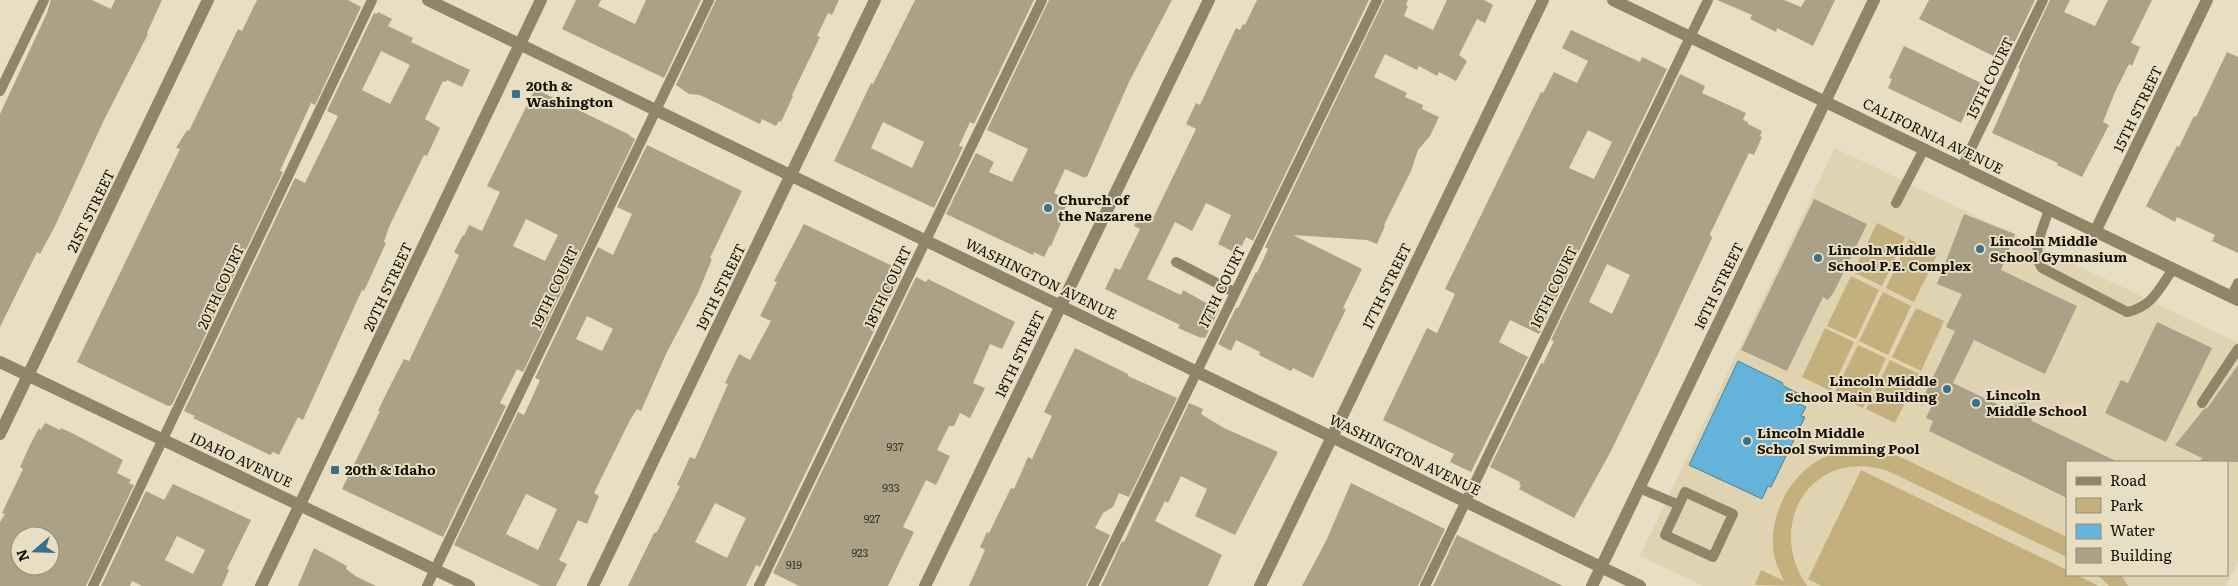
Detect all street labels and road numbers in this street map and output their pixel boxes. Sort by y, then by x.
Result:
street label: 15TH COURT [1961,33,2018,122]
street label: 15TH STREET [2108,62,2167,155]
street label: CALIFORNIA AVENUE [1860,92,2007,178]
street label: 21ST STREET [61,166,119,256]
street label: WASHINGTON AVENUE [962,233,1121,324]
street label: 20TH STREET [358,239,417,334]
street label: 17TH STREET [1357,239,1416,332]
street label: 16TH STREET [1688,239,1748,332]
street label: 19TH STREET [690,240,750,333]
street label: 20TH COURT [192,241,248,332]
street label: 19TH COURT [526,242,583,331]
street label: 18TH COURT [859,242,916,331]
street label: 16TH COURT [1525,242,1582,331]
street label: 17TH COURT [1193,243,1249,331]
street label: 18TH STREET [989,307,1049,400]
street label: WASHINGTON AVENUE [1326,409,1485,500]
street label: IDAHO AVENUE [187,427,296,492]

